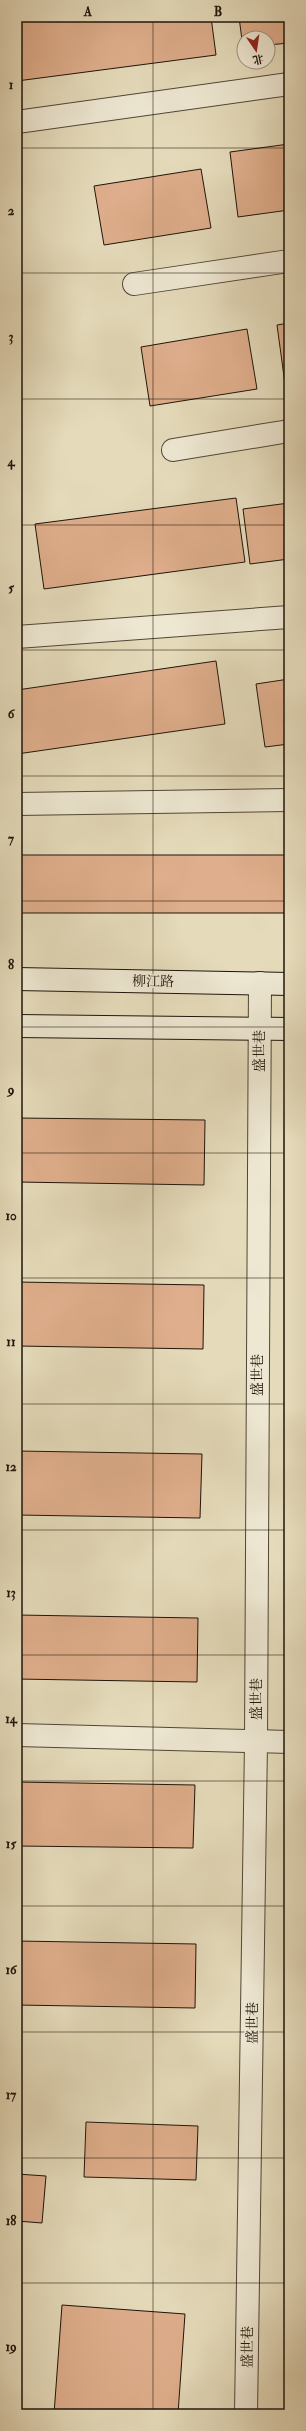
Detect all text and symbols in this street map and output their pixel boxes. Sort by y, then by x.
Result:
text: A [83,4,93,20]
text: B [214,4,222,20]
north arrow [236,30,276,70]
text: 北 [251,52,265,67]
text: 1 [9,77,14,93]
text: 2 [8,203,15,219]
text: 3 [9,329,14,345]
text: 4 [6,454,15,470]
text: 5 [8,580,14,596]
text: 6 [8,706,16,722]
text: 7 [8,831,15,847]
text: 8 [8,957,14,973]
street label: 柳江路 [132,973,174,990]
street label: 盛世巷 [251,1030,268,1072]
text: 9 [6,1082,15,1098]
text: 10 [5,1208,17,1224]
text: 11 [6,1334,16,1350]
street label: 盛世巷 [249,1354,266,1396]
text: 12 [5,1459,17,1475]
text: 13 [6,1585,16,1601]
street label: 盛世巷 [248,1678,265,1720]
text: 14 [5,1711,18,1727]
text: 15 [6,1836,16,1852]
text: 16 [5,1962,18,1978]
street label: 盛世巷 [244,2002,261,2044]
text: 17 [6,2087,17,2103]
text: 18 [6,2213,16,2229]
street label: 盛世巷 [239,2326,256,2368]
text: 19 [5,2339,17,2355]

